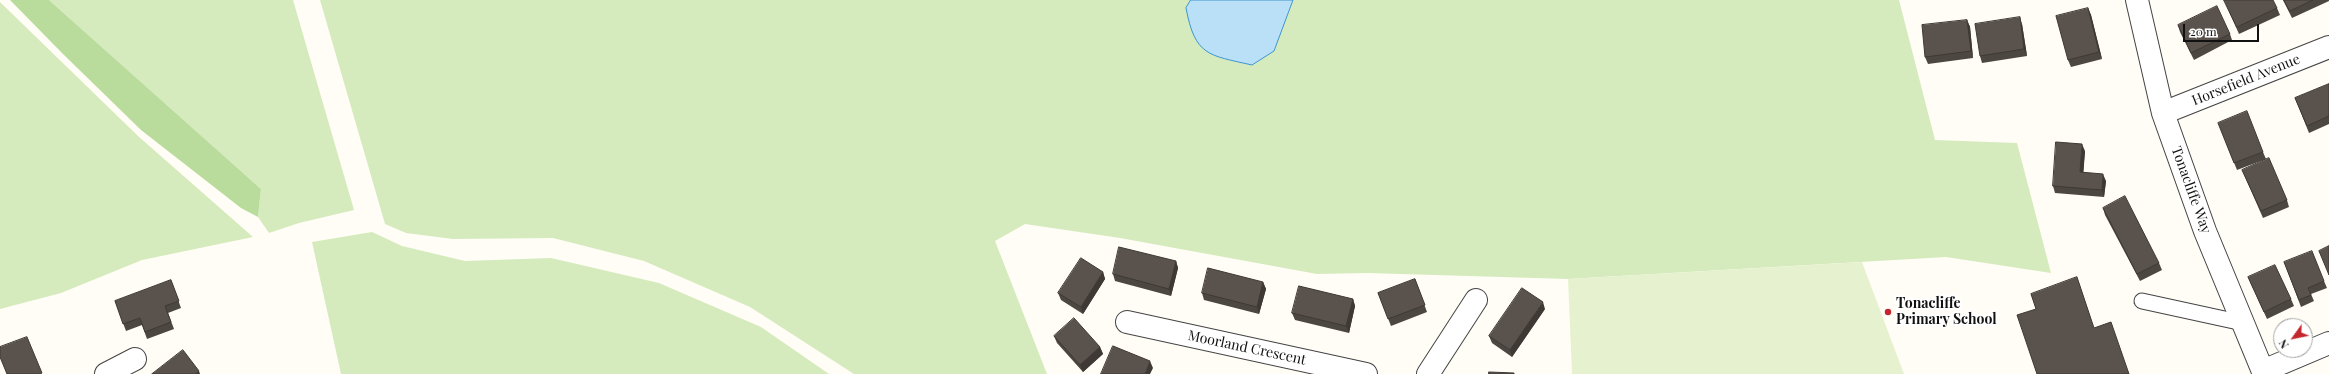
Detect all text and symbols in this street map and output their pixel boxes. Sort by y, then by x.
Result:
scale bar [2185,16,2261,42]
text: 20 m [2190,23,2217,39]
street label: Horsefield Avenue [2190,51,2302,109]
street label: Tonacliffe Way [2167,144,2215,236]
place label: Tonacliffe Primary School [1896,296,1997,328]
marker: Tonacliffe Primary School [1883,307,1893,317]
north arrow [2273,318,2313,358]
street label: Moorland Crescent [1186,327,1308,369]
text: N [2275,337,2292,352]

